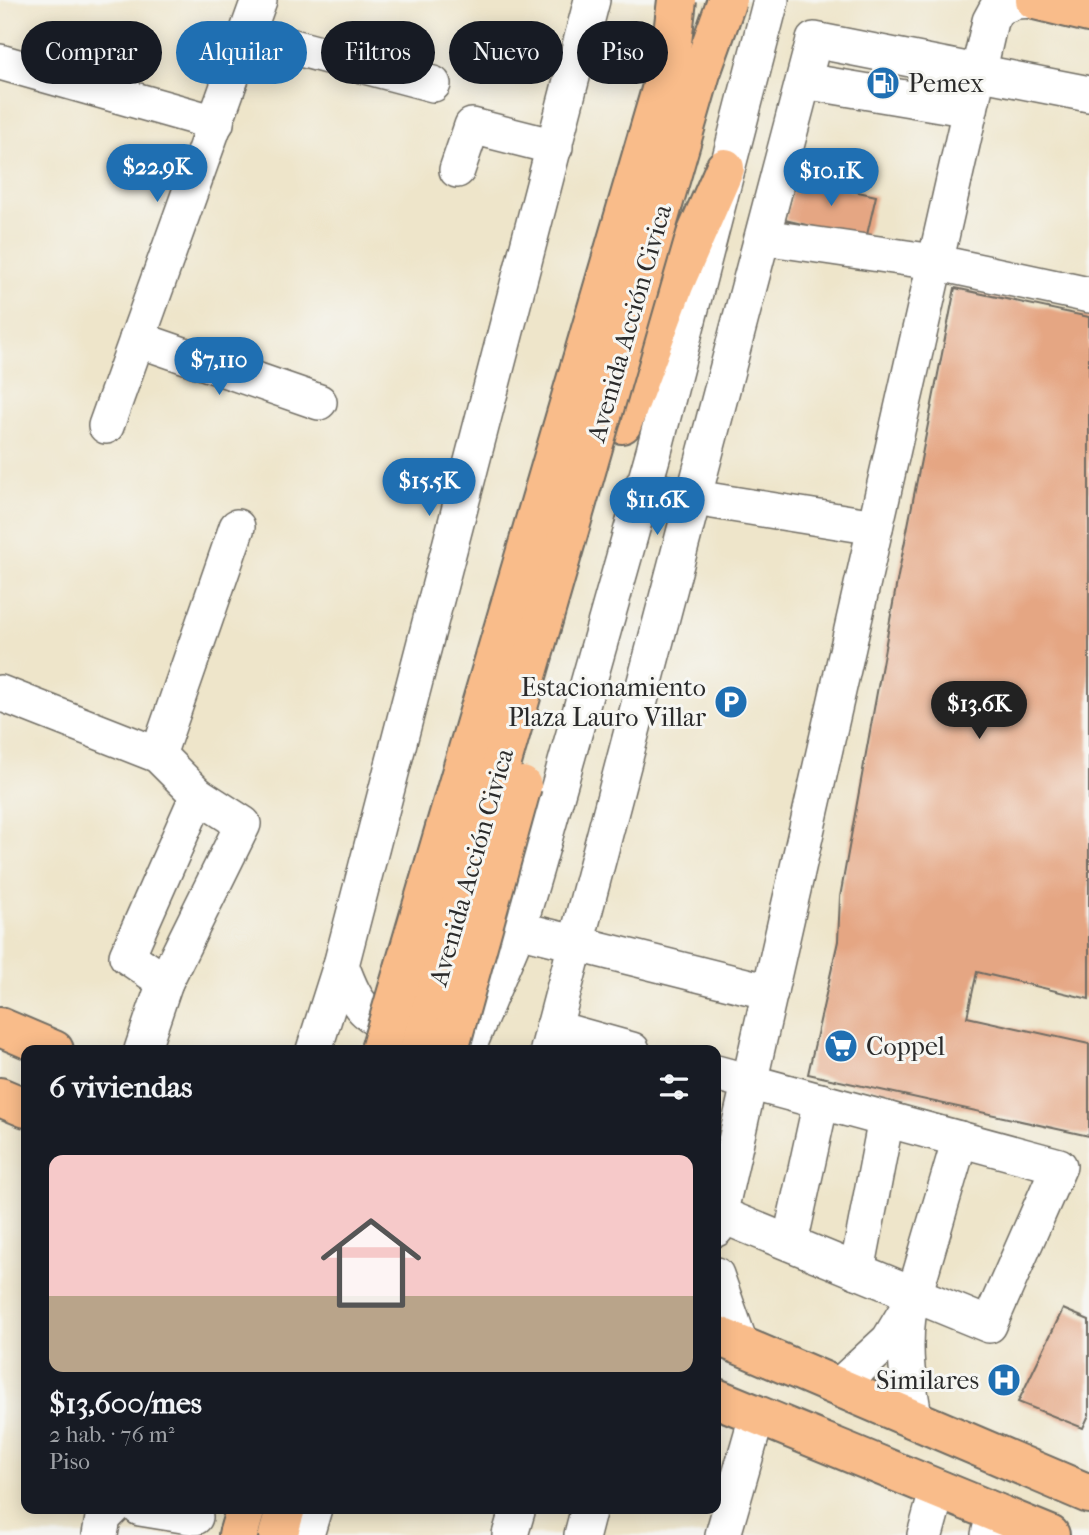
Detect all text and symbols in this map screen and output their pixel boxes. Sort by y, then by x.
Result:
chip: Comprar [21,21,162,84]
chip: Alquilar [176,21,307,84]
chip: Filtros [321,21,435,84]
chip: Nuevo [449,21,563,84]
chip: Piso [577,21,668,84]
fuel station icon: Pemex [864,64,902,102]
place label: Pemex [908,68,984,99]
pin: $22.9K [100,144,214,204]
pin: $10.1K [774,148,888,208]
text: $22.9K [122,153,192,180]
text: $10.1K [800,157,862,184]
street label: Avenida Acción Civica [580,200,678,446]
pin: $7,110 [162,338,276,397]
text: $7,110 [190,346,248,373]
pin: $15.5K [372,458,486,518]
text: $15.5K [399,467,459,494]
pin: $11.6K [600,477,714,537]
text: $11.6K [626,486,688,513]
place label: Estacionamiento Plaza Lauro Villar [508,672,706,733]
pin: $13.6K [922,682,1036,741]
parking icon: Estacionamiento Plaza Lauro Villar [712,683,750,721]
text: $13.6K [947,690,1011,717]
street label: Avenida Acción Civica [422,744,520,990]
supermarket icon: Coppel [822,1027,860,1065]
place label: Coppel [866,1031,945,1062]
icon: filters [655,1068,693,1106]
text: 6 viviendas [49,1070,192,1105]
icon: home [308,1200,434,1326]
hospital icon: Similares [985,1361,1023,1399]
place label: Similares [876,1365,979,1396]
text: $13,600/mes [49,1386,202,1421]
text: 2 hab. · 76 m² [49,1421,174,1448]
text: Piso [49,1448,90,1475]

